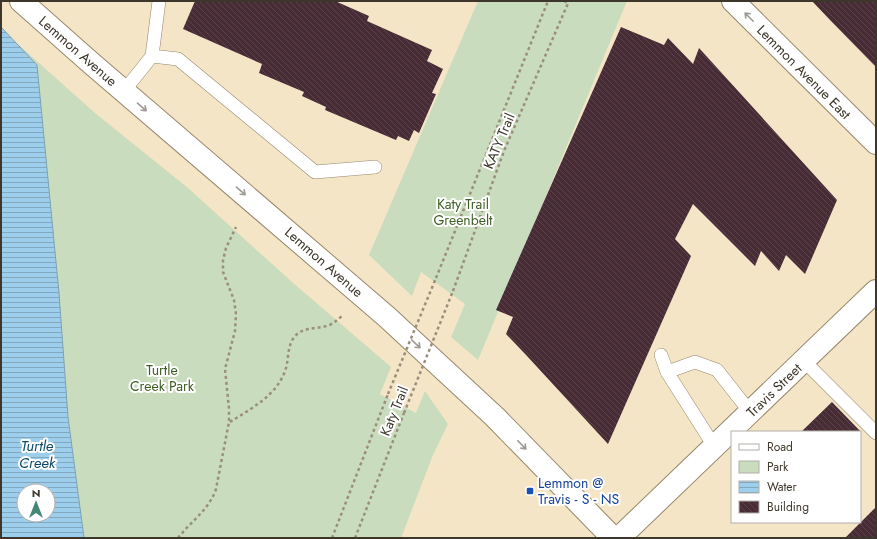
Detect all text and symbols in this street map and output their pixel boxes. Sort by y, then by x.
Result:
street label: Lemmon Avenue [34,11,122,91]
one-way arrow [744,12,754,22]
street label: Lemmon Avenue East [752,20,856,124]
one-way arrow [137,102,147,111]
street label: KATY Trail [478,110,520,172]
one-way arrow [235,187,246,196]
park label: Katy Trail Greenbelt [434,194,493,230]
street label: Lemmon Avenue [280,222,368,302]
one-way arrow [411,339,421,349]
street label: Travis Street [742,358,807,421]
park label: Turtle Creek Park [130,360,195,396]
street label: Katy Trail [375,383,413,439]
legend [731,431,861,523]
water label: Turtle Creek [19,435,56,474]
text: Road [767,438,793,456]
one-way arrow [517,440,527,450]
text: Park [767,458,789,476]
place label: Lemmon @ Travis - S - NS [538,473,619,509]
text: Water [767,478,798,496]
north arrow [16,483,56,523]
text: N [32,485,40,501]
marker: Lemmon @ Travis - S - NS [525,486,535,496]
text: Building [767,498,809,516]

